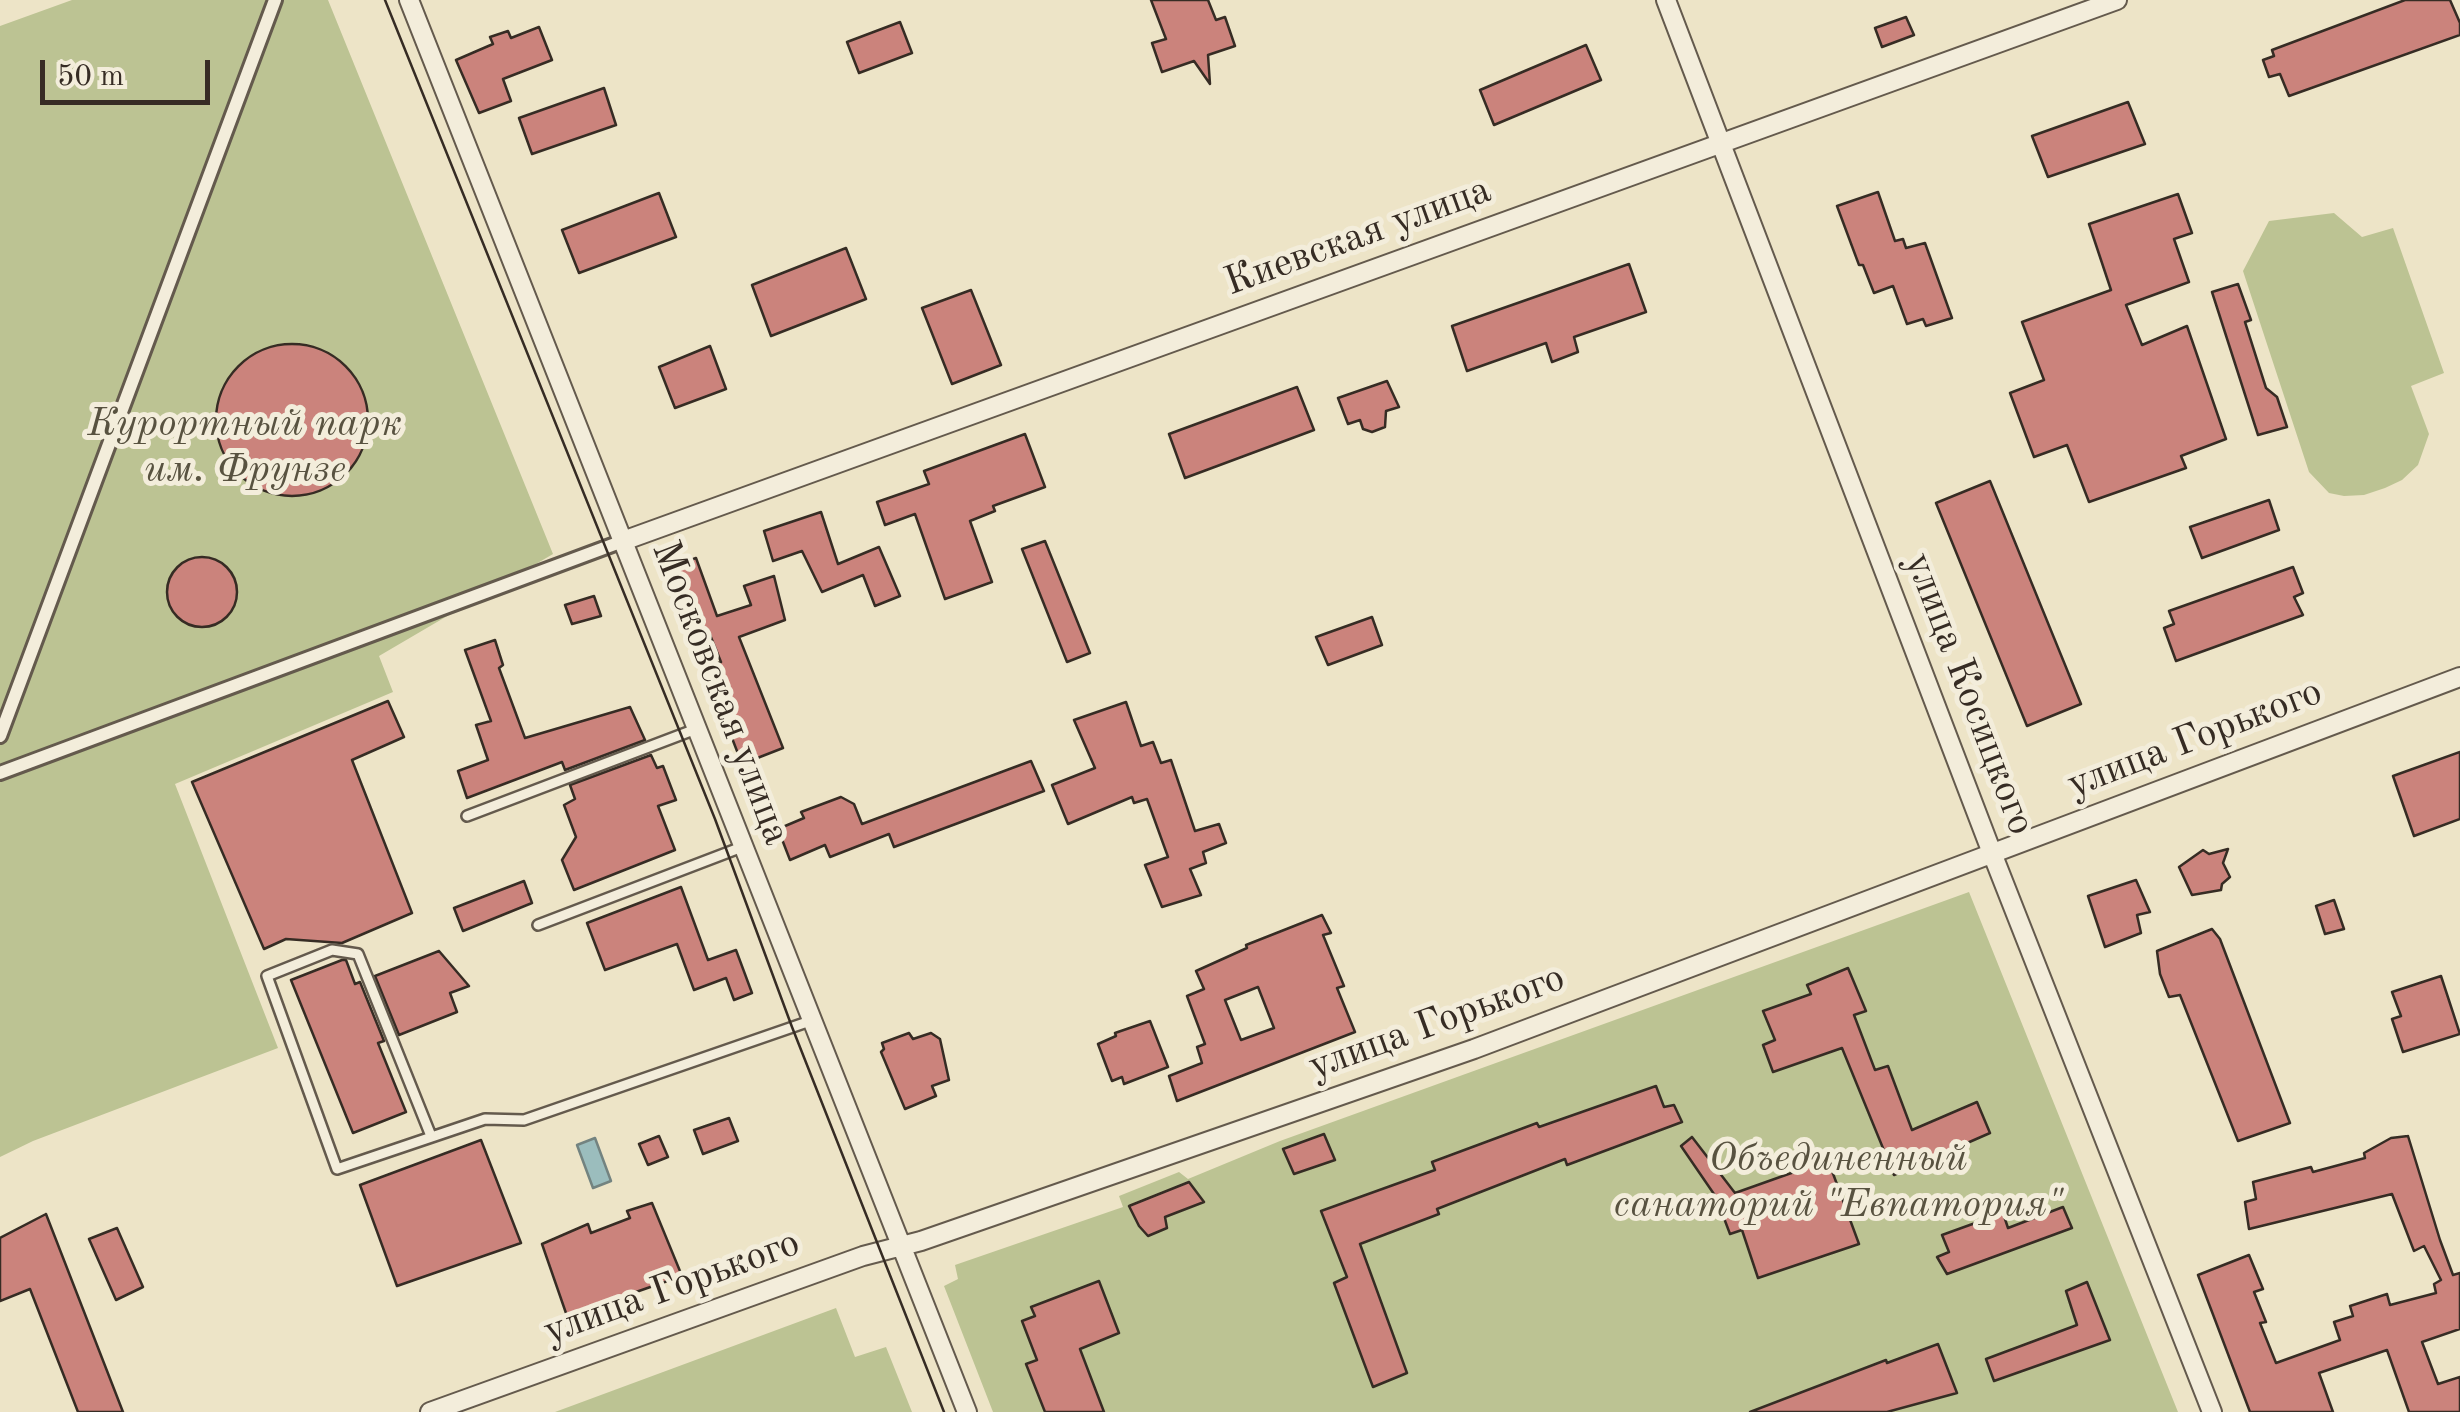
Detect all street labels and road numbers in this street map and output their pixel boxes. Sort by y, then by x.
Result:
street label: Киевская улица [1218,167,1498,307]
street label: Московская улица [640,534,800,852]
street label: улица Косицкого [1893,546,2045,842]
street label: улица Горького [2061,668,2329,810]
street label: улица Горького [1302,954,1572,1092]
street label: улица Горького [537,1219,807,1357]

